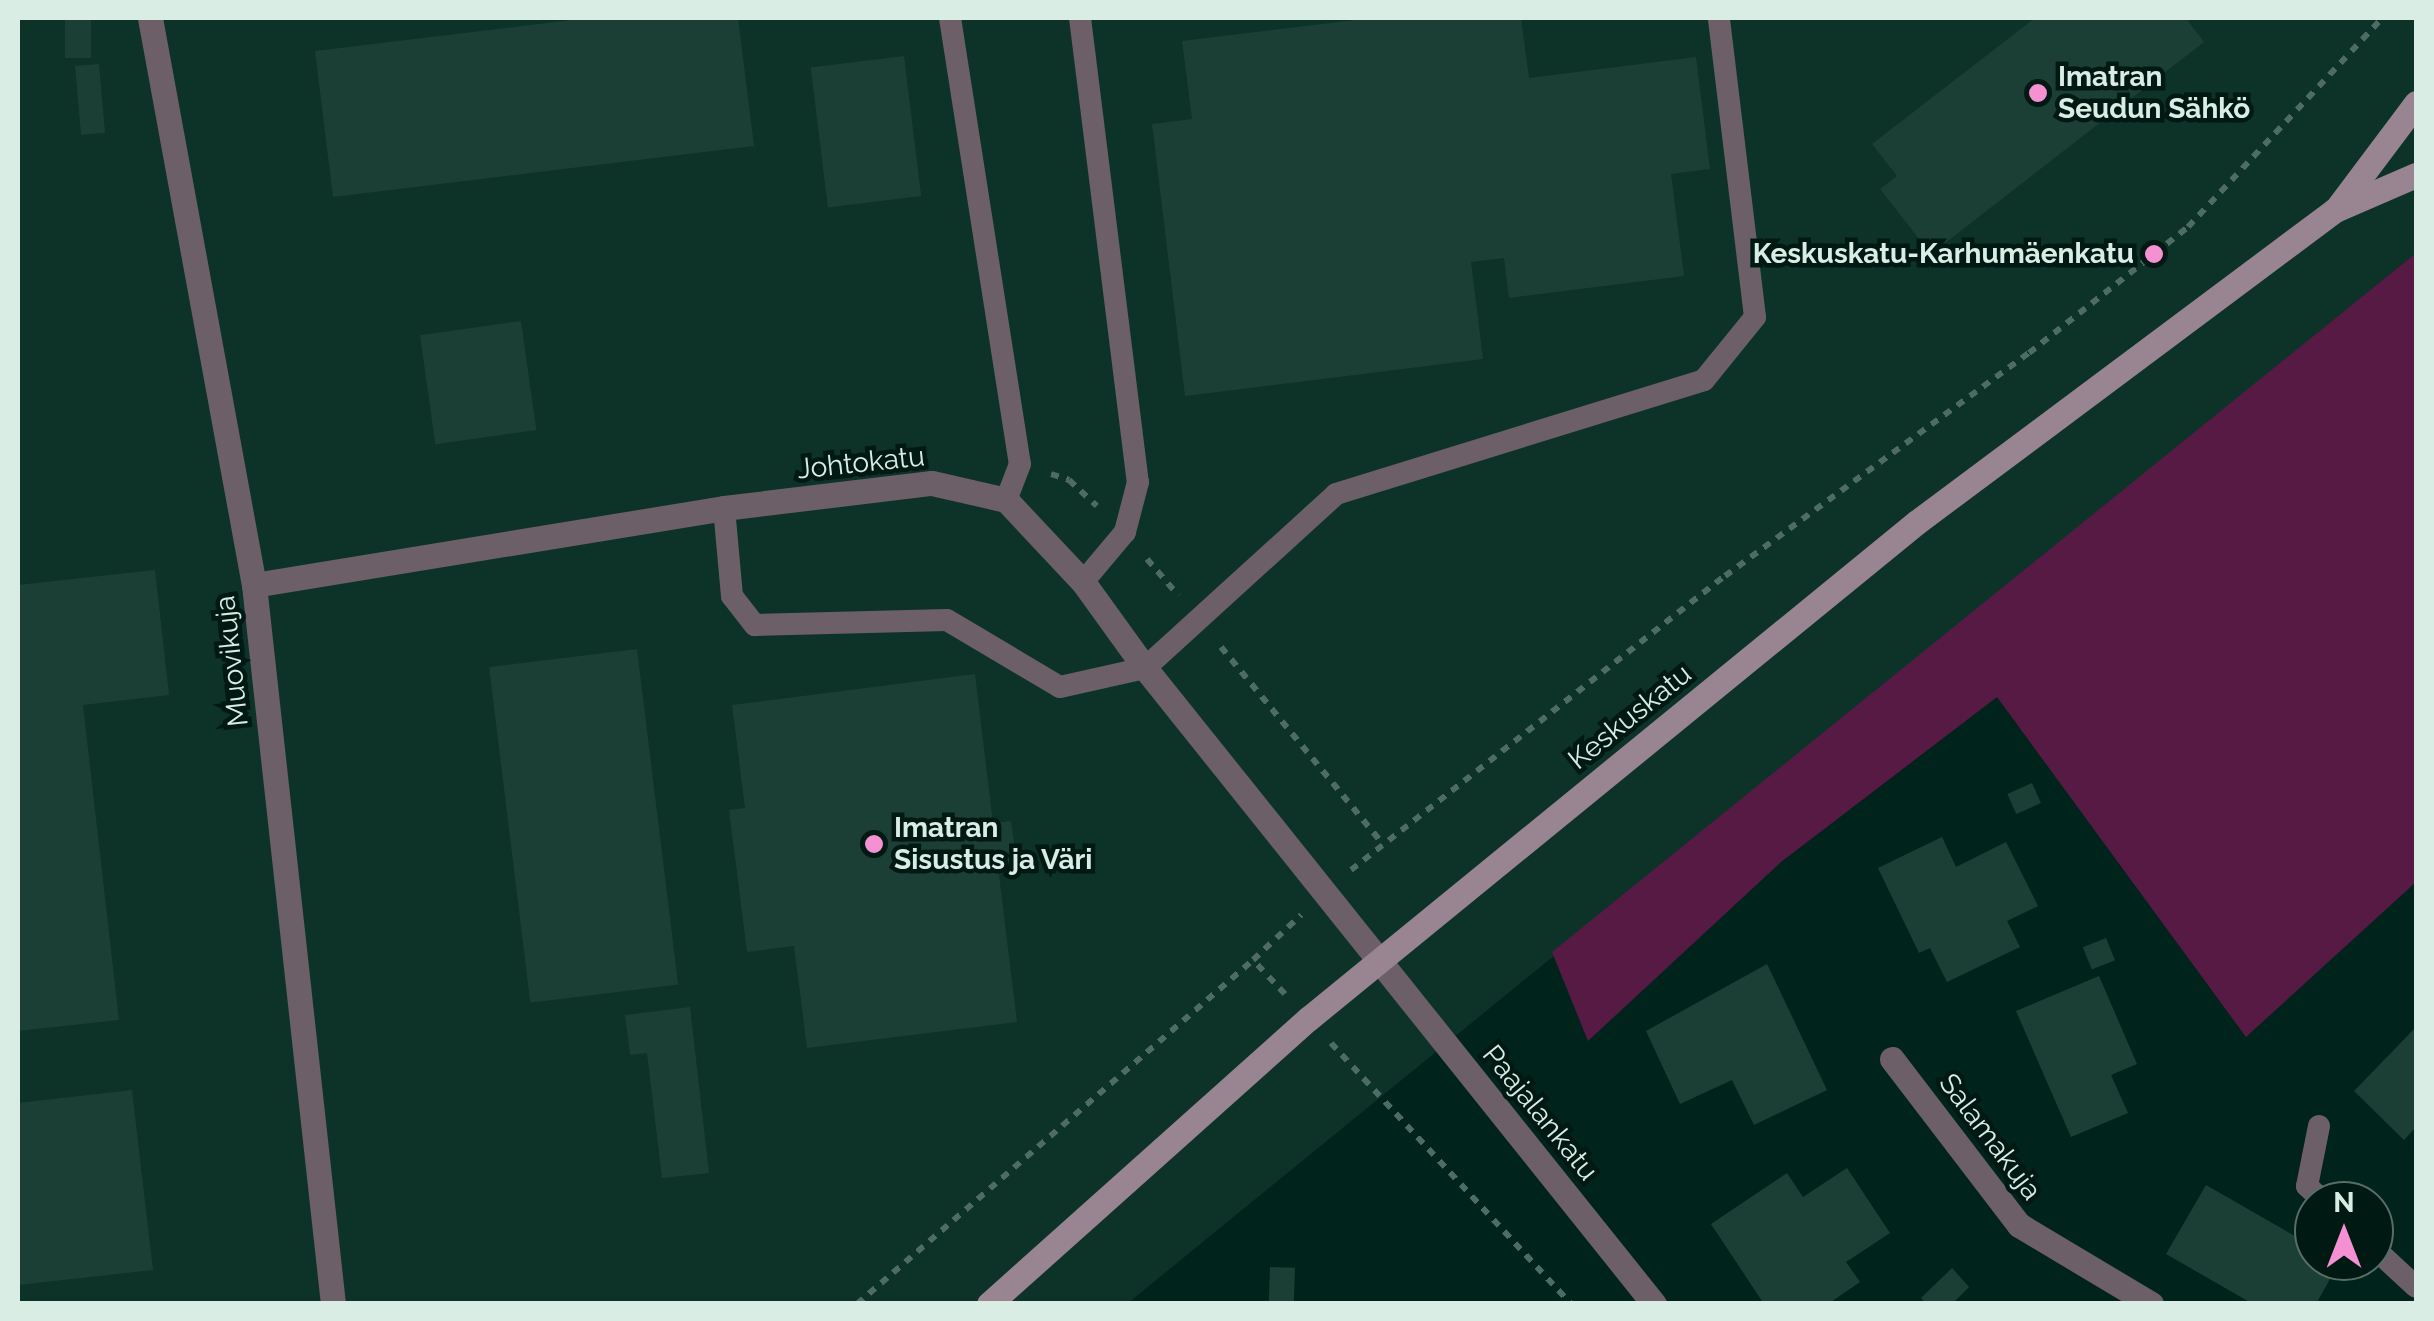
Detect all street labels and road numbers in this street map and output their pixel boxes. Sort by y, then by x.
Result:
street label: Johtokatu [796,440,926,486]
street label: Muovikuja [208,594,256,728]
street label: Keskuskatu [1562,657,1698,777]
street label: Paajalankatu [1475,1039,1605,1187]
street label: Salamakuja [1932,1067,2048,1207]

